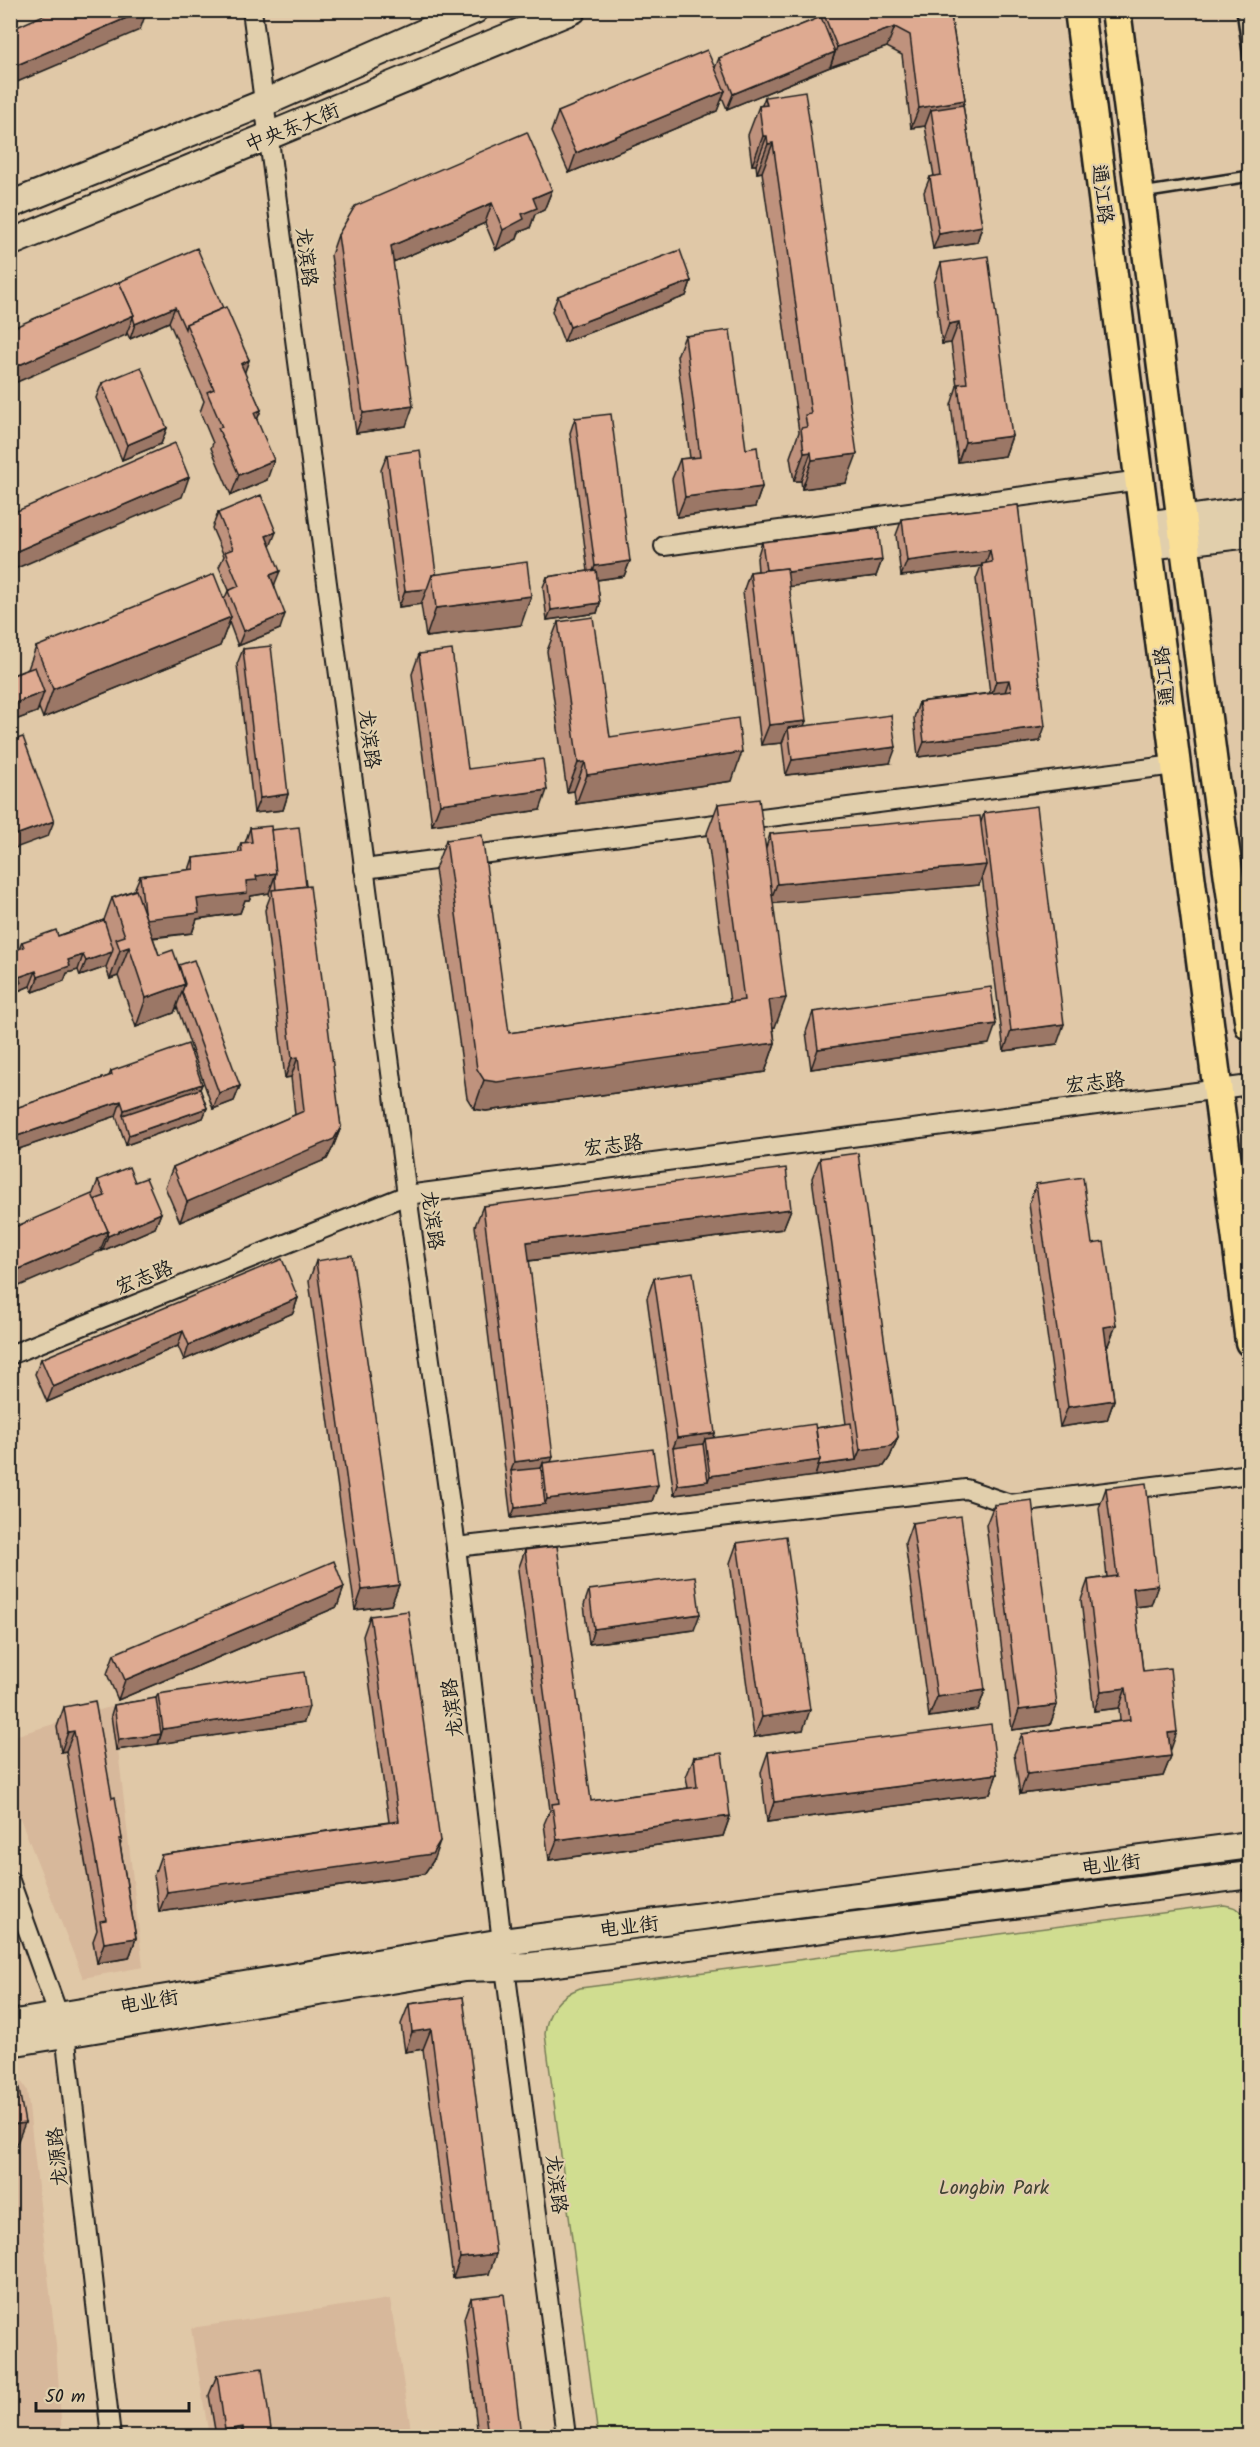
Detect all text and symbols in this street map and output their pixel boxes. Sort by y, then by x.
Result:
street label: 中央东大街 [240,95,345,162]
street label: 通江路 [1081,163,1121,227]
street label: 龙滨路 [285,226,325,290]
street label: 通江路 [1146,643,1186,707]
street label: 龙滨路 [348,708,388,772]
street label: 宏志路 [1064,1064,1128,1104]
street label: 宏志路 [582,1127,646,1167]
street label: 龙滨路 [411,1188,451,1253]
street label: 宏志路 [111,1252,179,1305]
street label: 龙滨路 [434,1675,474,1739]
street label: 电业街 [1080,1846,1143,1886]
street label: 电业街 [598,1908,661,1948]
street label: 电业街 [117,1982,182,2024]
street label: 龙源路 [40,2124,78,2188]
street label: 龙滨路 [535,2153,575,2217]
park label: Longbin Park [939,2173,1050,2205]
scale bar [36,2375,189,2413]
text: 50 m [45,2383,85,2412]

